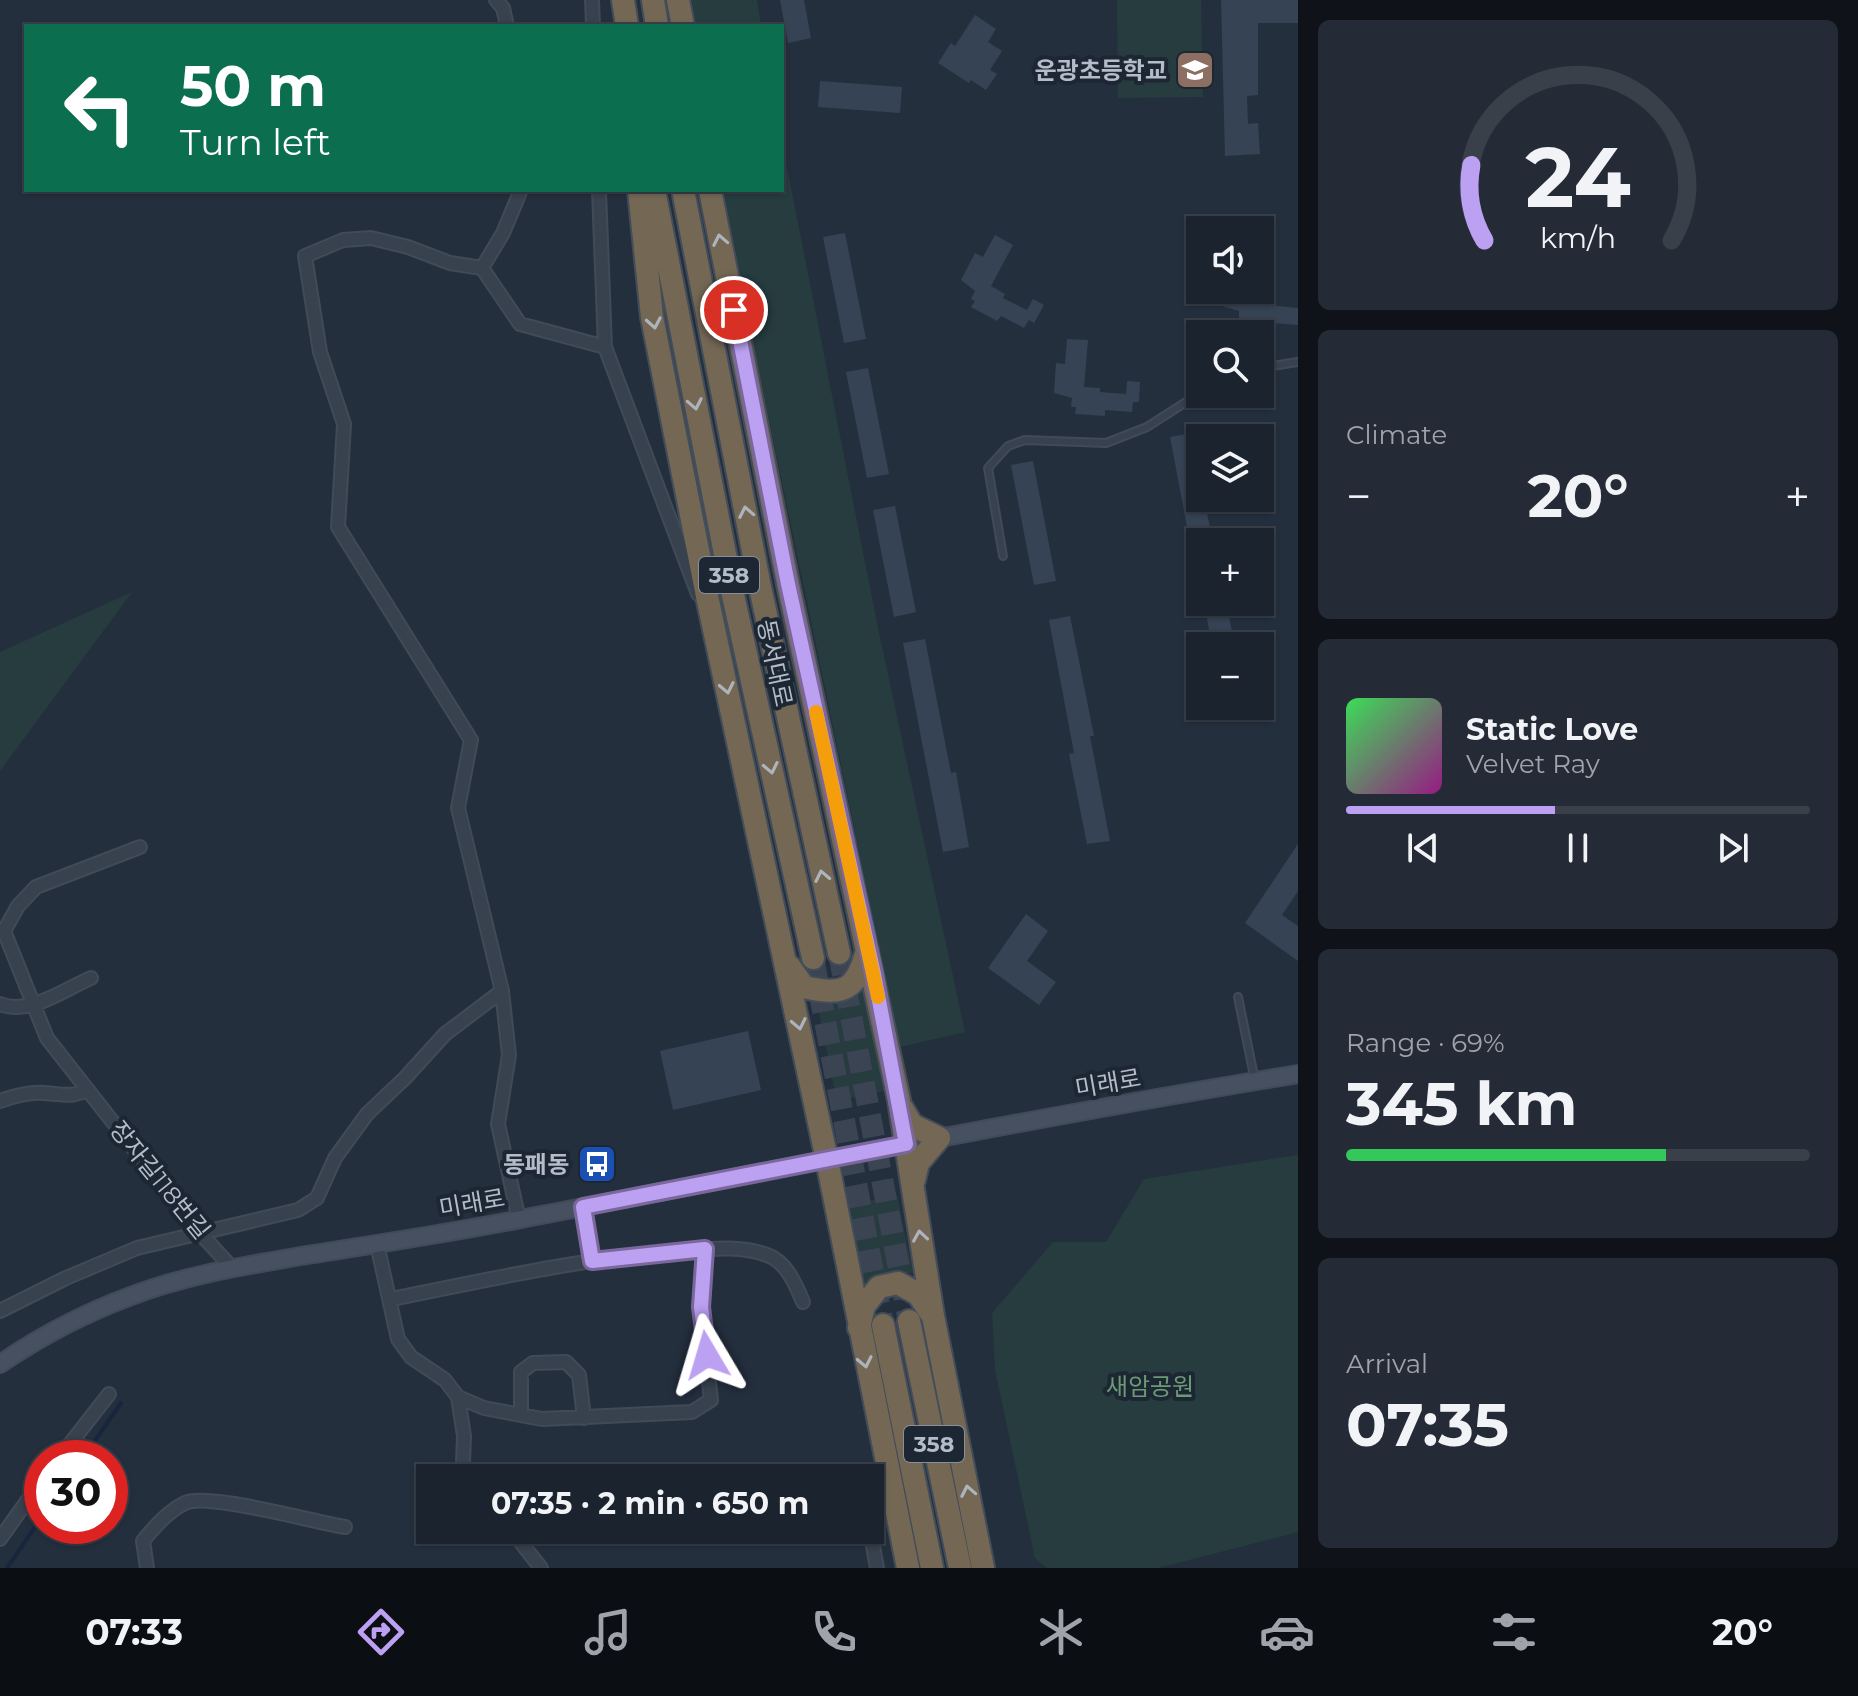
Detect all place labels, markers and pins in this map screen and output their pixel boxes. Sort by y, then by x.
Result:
school or university icon: 운광초등학교 [1174,49,1216,91]
place label: 운광초등학교 [1035,56,1167,85]
pin [700,276,768,344]
bus stop icon: 동패동 [576,1143,618,1185]
place label: 동패동 [503,1150,569,1179]

